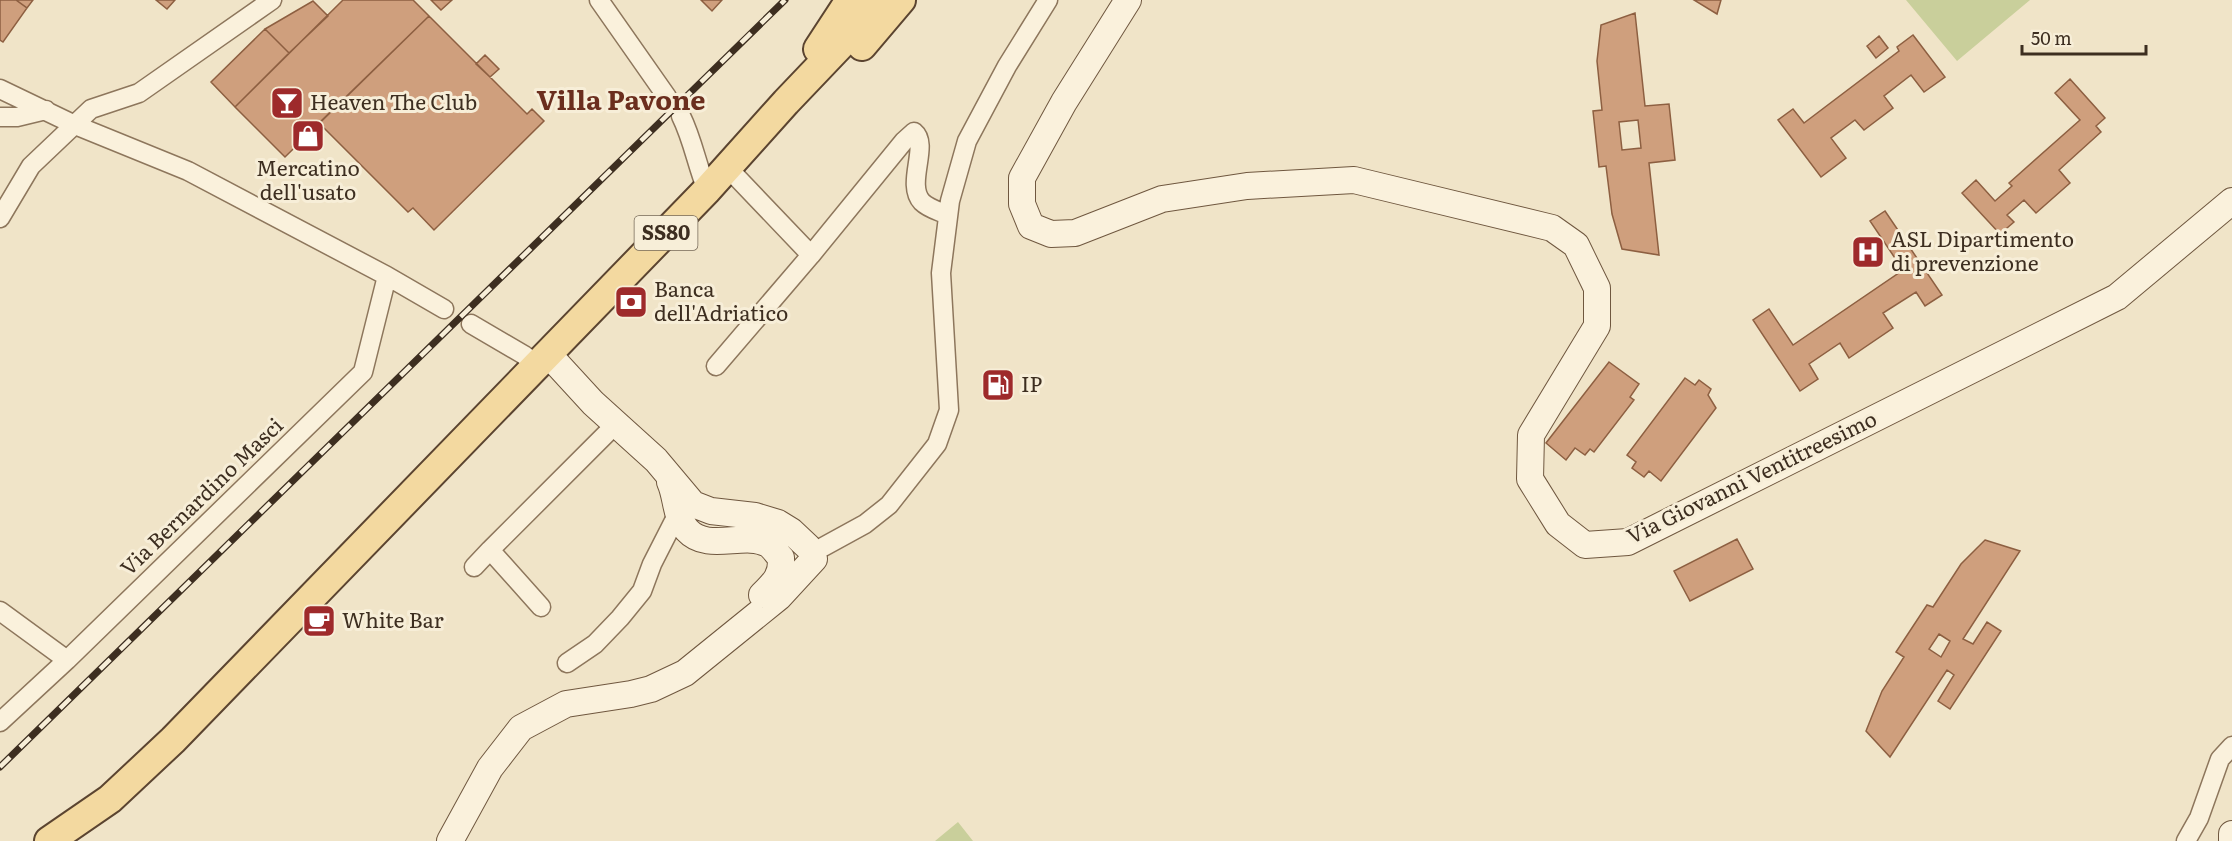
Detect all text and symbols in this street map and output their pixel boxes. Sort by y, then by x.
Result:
scale bar [2022,18,2146,56]
text: 50 m [2031,24,2072,51]
district label: Villa Pavone [536,78,706,118]
bar icon: Heaven The Club [269,85,305,121]
place label: Heaven The Club [310,85,477,116]
shop icon: Mercatino dell'usato [290,118,326,154]
place label: Mercatino dell'usato [256,151,360,206]
road number: SS80 [634,216,698,250]
place label: ASL Dipartimento di prevenzione [1891,222,2074,277]
hospital icon: ASL Dipartimento di prevenzione [1850,234,1886,270]
place label: Banca dell'Adriatico [654,272,788,327]
bank icon: Banca dell'Adriatico [613,284,649,320]
fuel station icon: IP [980,367,1016,403]
place label: IP [1021,367,1043,398]
street label: Via Giovanni Ventitreesimo [1621,402,1881,550]
street label: Via Bernardino Masci [112,409,289,581]
cafe icon: White Bar [301,603,337,639]
place label: White Bar [342,603,444,634]

